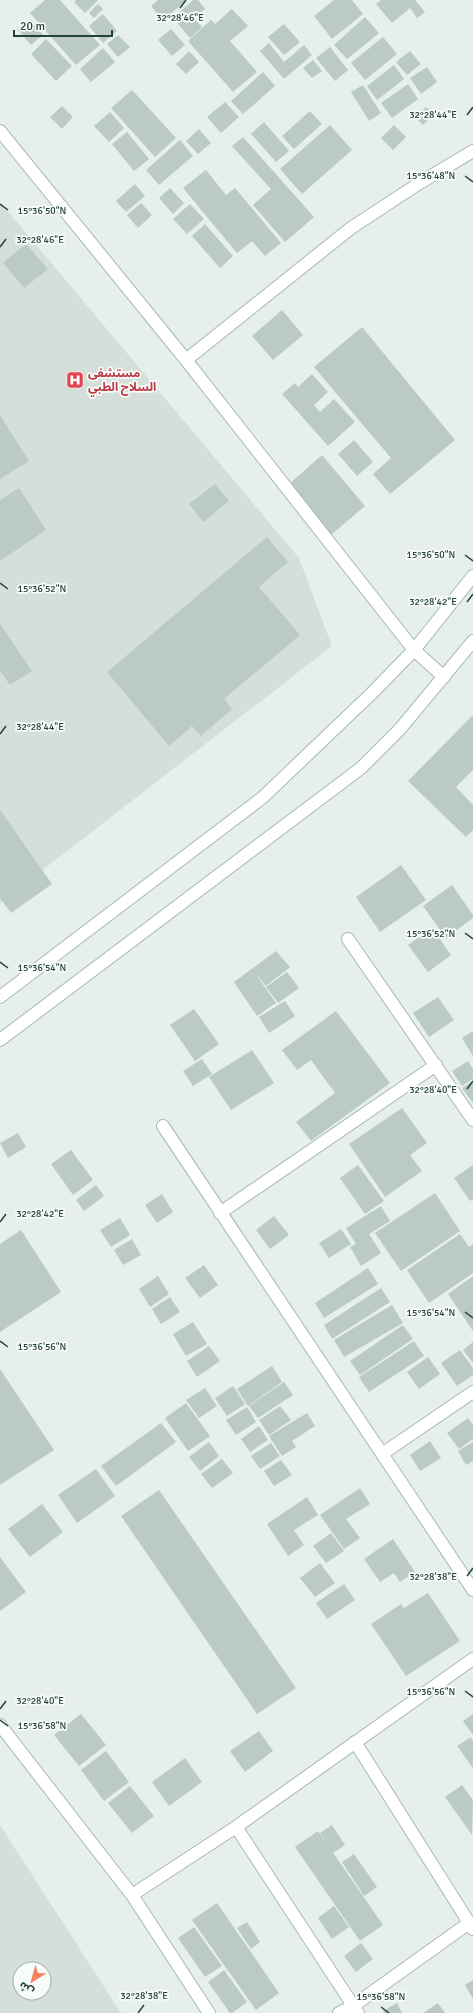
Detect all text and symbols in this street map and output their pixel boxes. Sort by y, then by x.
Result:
scale bar [14,12,112,38]
text: 32°28'46"E [156,12,204,24]
text: 20 m [20,19,45,34]
text: 32°28'44"E [409,109,457,121]
text: 15°36'48"N [407,170,455,182]
text: 15°36'50"N [18,205,66,217]
text: 32°28'46"E [16,234,64,246]
place label: مستشفى السلاح الطبي [88,366,156,397]
hospital icon: مستشفى السلاح الطبي [65,370,85,390]
text: 15°36'50"N [407,549,455,561]
text: 15°36'52"N [18,583,66,595]
text: 32°28'42"E [409,596,457,608]
text: 32°28'44"E [16,721,64,733]
text: 15°36'52"N [407,928,455,940]
text: 15°36'54"N [18,962,66,974]
text: 32°28'40"E [409,1084,457,1096]
text: 32°28'42"E [16,1208,64,1220]
text: 15°36'54"N [407,1307,455,1319]
text: 15°36'56"N [18,1341,66,1353]
text: 32°28'38"E [409,1571,457,1583]
text: 15°36'56"N [407,1686,455,1698]
text: 32°28'40"E [16,1695,64,1707]
text: 15°36'58"N [18,1720,66,1732]
north arrow [12,1961,52,2001]
text: ش [16,1979,36,1998]
text: 32°28'38"E [120,1990,168,2002]
text: 15°36'58"N [357,1991,405,2003]

